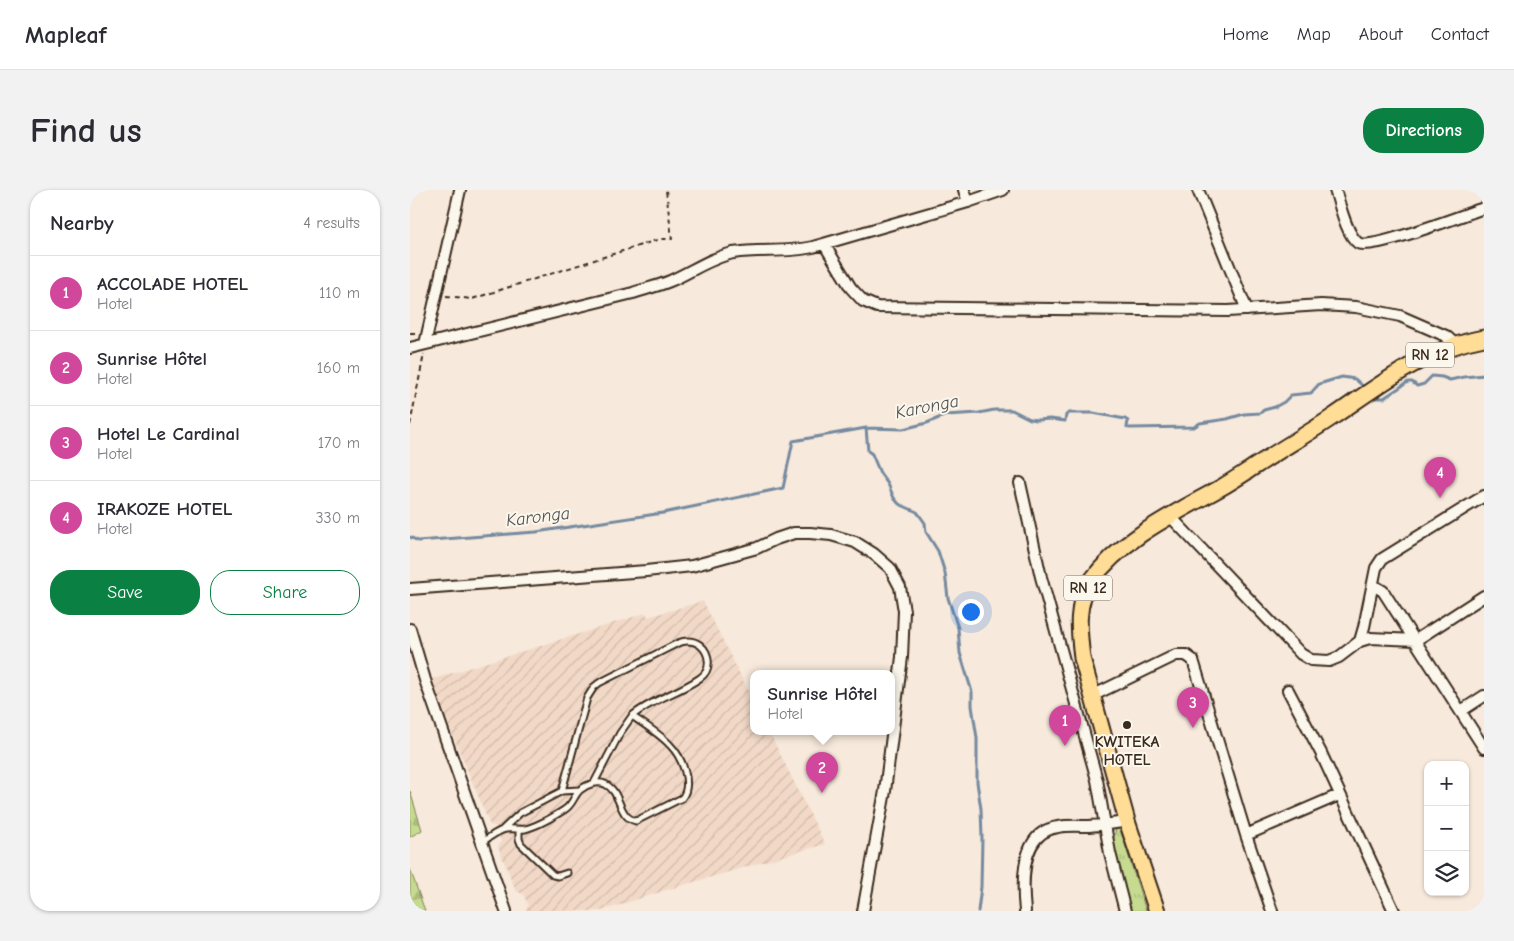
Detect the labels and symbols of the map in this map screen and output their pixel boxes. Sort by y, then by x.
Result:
road number: RN 12 [1406,342,1454,368]
water label: Karonga [894,391,960,423]
pin: 4 [1424,457,1456,498]
water label: Karonga [505,503,571,531]
road number: RN 12 [1064,576,1112,600]
your location [958,599,984,625]
pin: 3 [1177,687,1209,728]
pin: 1 [1049,705,1081,746]
marker: KWITEKA HOTEL [1121,719,1133,731]
place label: KWITEKA HOTEL [1095,733,1160,769]
pin: 2 [806,752,838,793]

